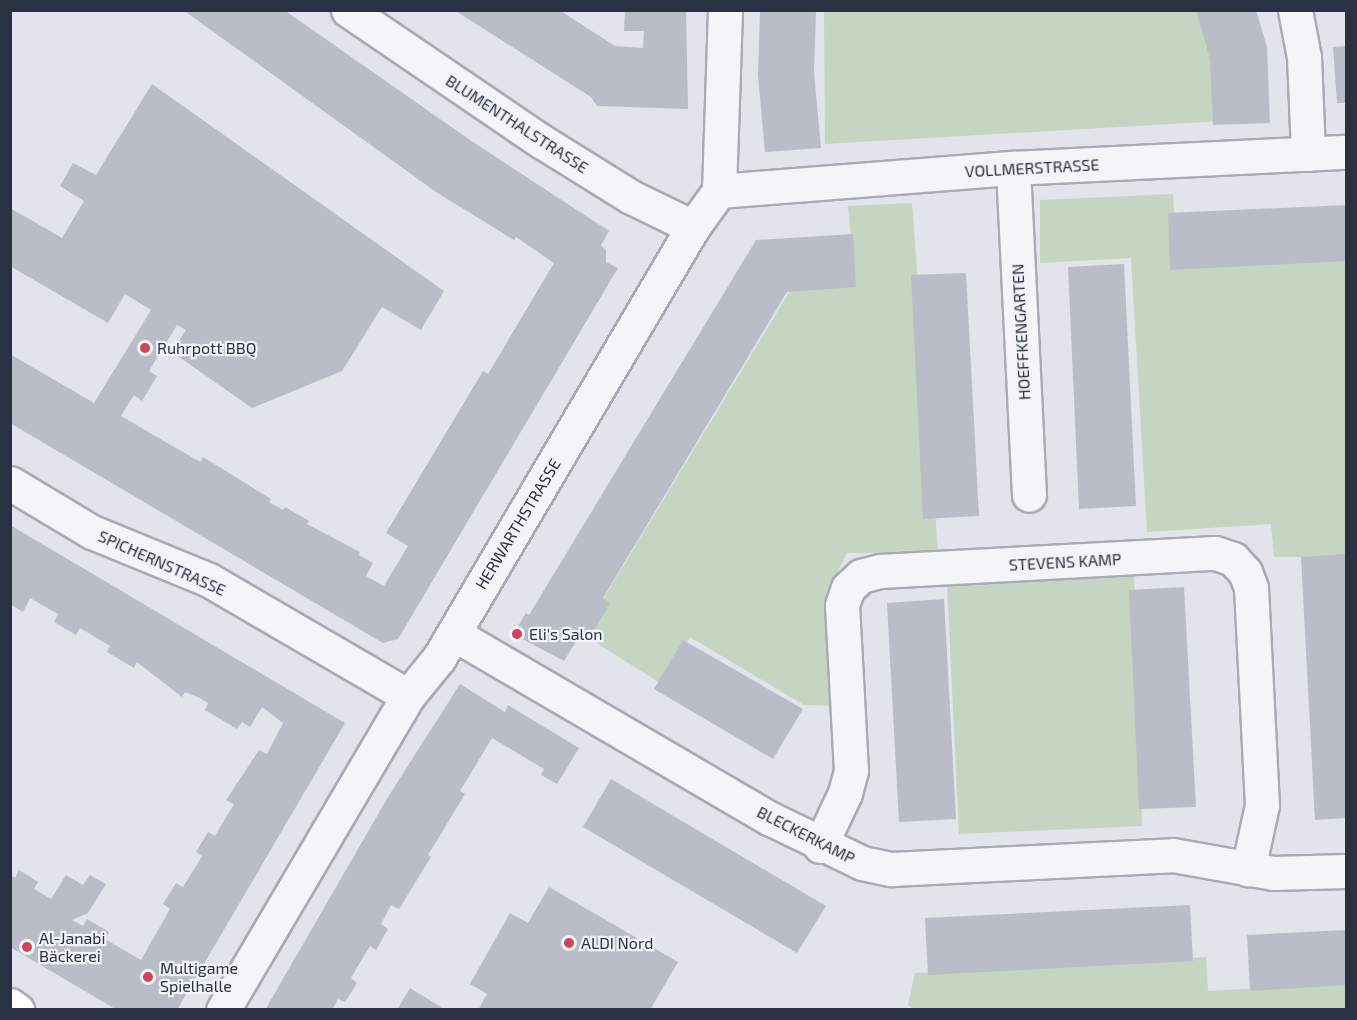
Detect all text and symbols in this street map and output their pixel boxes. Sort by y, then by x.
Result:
street label: BLUMENTHALSTRASSE [442,71,592,177]
street label: VOLLMERSTRASSE [964,155,1100,181]
street label: HOEFFKENGARTEN [1008,263,1034,401]
place label: Ruhrpott BBQ [157,338,256,358]
marker: Ruhrpott BBQ [138,341,152,355]
street label: HERWARTHSTRASSE [471,455,565,593]
street label: SPICHERNSTRASSE [95,526,229,600]
street label: STEVENS KAMP [1008,549,1122,575]
place label: Eli's Salon [529,624,603,644]
marker: Eli's Salon [510,627,524,641]
street label: BLECKERKAMP [754,802,858,868]
place label: Al-Janabi Bäckerei [39,928,105,966]
place label: ALDI Nord [581,933,653,953]
marker: ALDI Nord [562,936,576,950]
marker: Al-Janabi Bäckerei [20,940,34,954]
place label: Multigame Spielhalle [160,958,238,996]
marker: Multigame Spielhalle [141,970,155,984]

